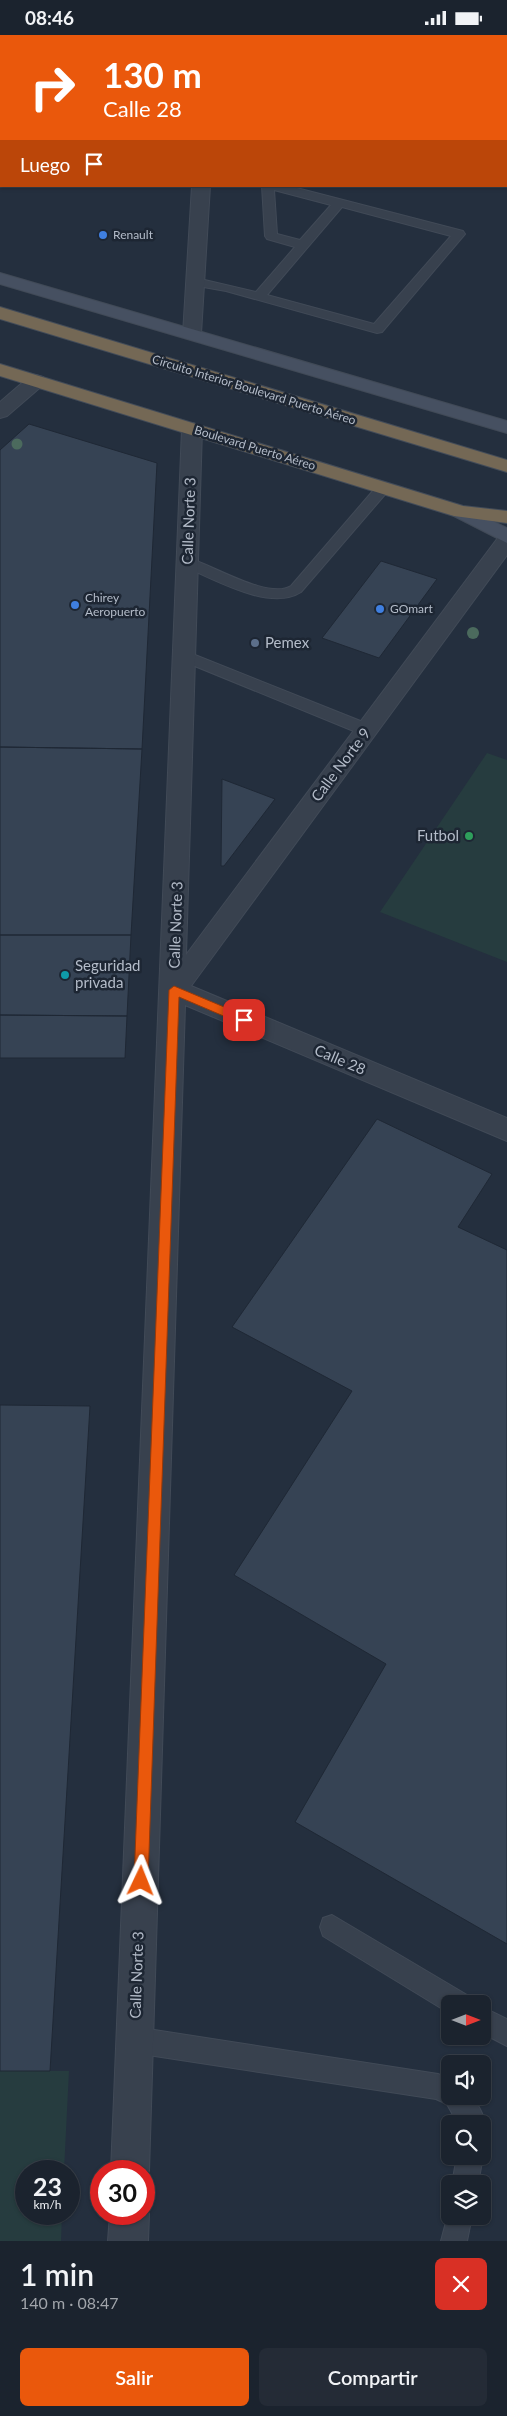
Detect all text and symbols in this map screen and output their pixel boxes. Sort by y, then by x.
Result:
text: 08:46 [25,6,74,29]
text: 130 m [103,53,202,95]
icon: right [20,55,85,120]
text: Calle 28 [103,95,182,122]
icon: arrive [80,150,108,178]
text: Luego [20,153,70,176]
place label: Renault [113,227,154,242]
marker: Renault [97,229,109,241]
street label: Circuito Interior Boulevard Puerto Aéreo [150,351,358,428]
street label: Boulevard Puerto Aéreo [193,422,318,473]
street label: Calle Norte 3 [177,477,199,565]
place label: Chirey Aeropuerto [85,590,146,619]
marker: Chirey Aeropuerto [69,599,81,611]
place label: GOmart [390,601,433,616]
marker: GOmart [374,603,386,615]
place label: Pemex [265,633,310,651]
marker: Pemex [249,637,261,649]
street label: Calle Norte 9 [307,724,374,805]
place label: Futbol [417,826,459,844]
marker: Futbol [463,830,475,842]
street label: Calle Norte 3 [164,881,186,969]
place label: Seguridad privada [75,956,141,991]
marker: Seguridad privada [59,969,71,981]
pin [223,999,265,1041]
icon: arrive [230,1006,258,1034]
street label: Calle 28 [312,1040,369,1078]
position arrow [114,1854,166,1906]
street label: Calle Norte 3 [125,1931,147,2019]
north arrow [441,1995,491,2045]
map controls [441,1995,491,2225]
button: sound [441,2055,491,2105]
button: search [441,2115,491,2165]
speed limit sign: 30 [90,2160,155,2225]
text: 23 [33,2171,62,2201]
button: layers [441,2175,491,2225]
text: km/h [33,2197,62,2212]
text: 1 min [20,2256,94,2292]
button: close [435,2258,487,2310]
text: 140 m · 08:47 [20,2293,119,2312]
button: Salir [20,2348,249,2406]
button: Compartir [259,2348,487,2406]

